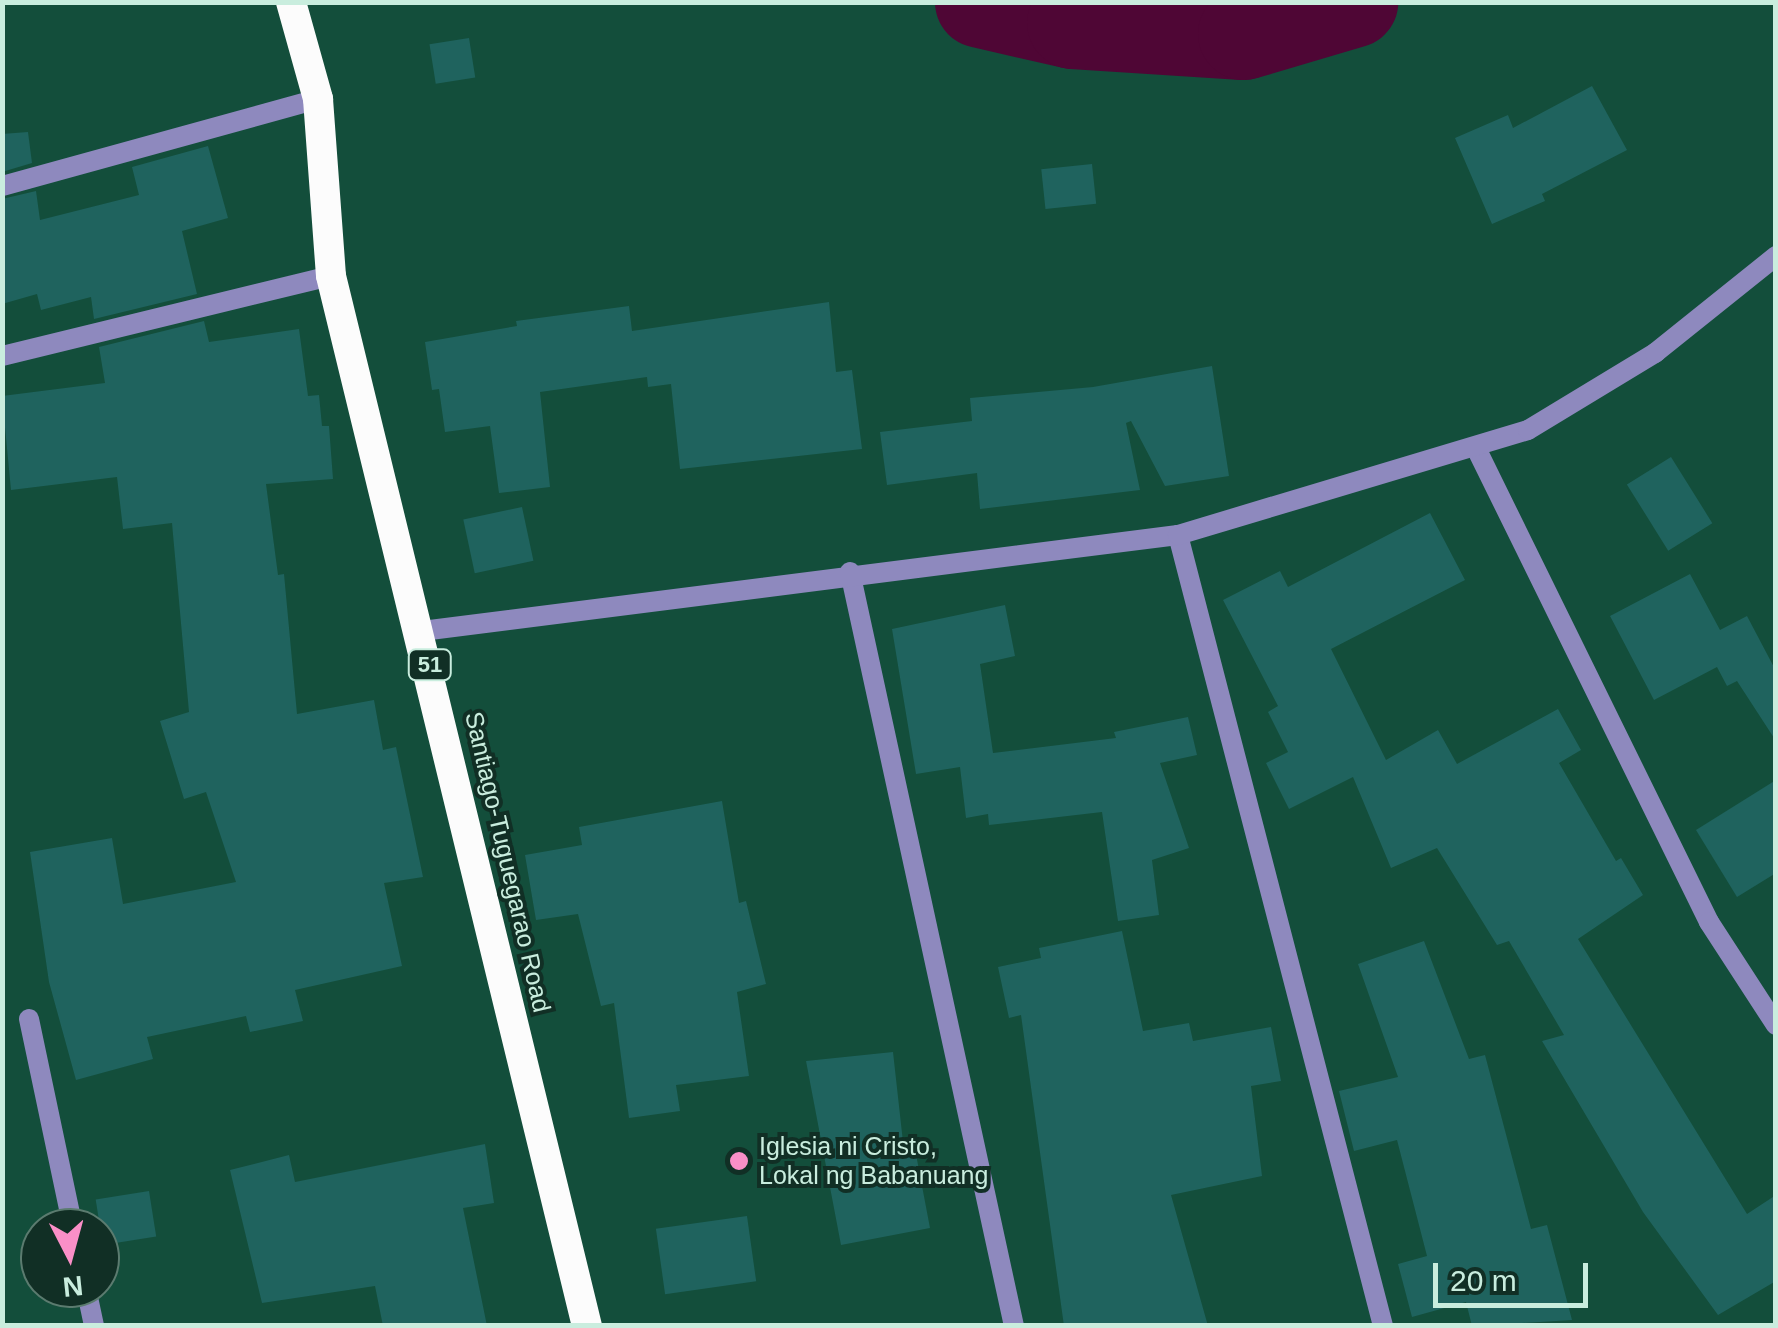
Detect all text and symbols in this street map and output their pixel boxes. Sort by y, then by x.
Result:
road number: 51 [408,648,452,682]
street label: Santiago-Tuguegarao Road [459,709,557,1015]
place label: Iglesia ni Cristo, Lokal ng Babanuang [759,1132,988,1191]
marker: Iglesia ni Cristo, Lokal ng Babanuang [728,1150,750,1172]
north arrow [20,1208,120,1308]
scale bar [1438,1243,1593,1305]
text: 20 m [1450,1264,1517,1297]
text: N [61,1270,85,1303]

